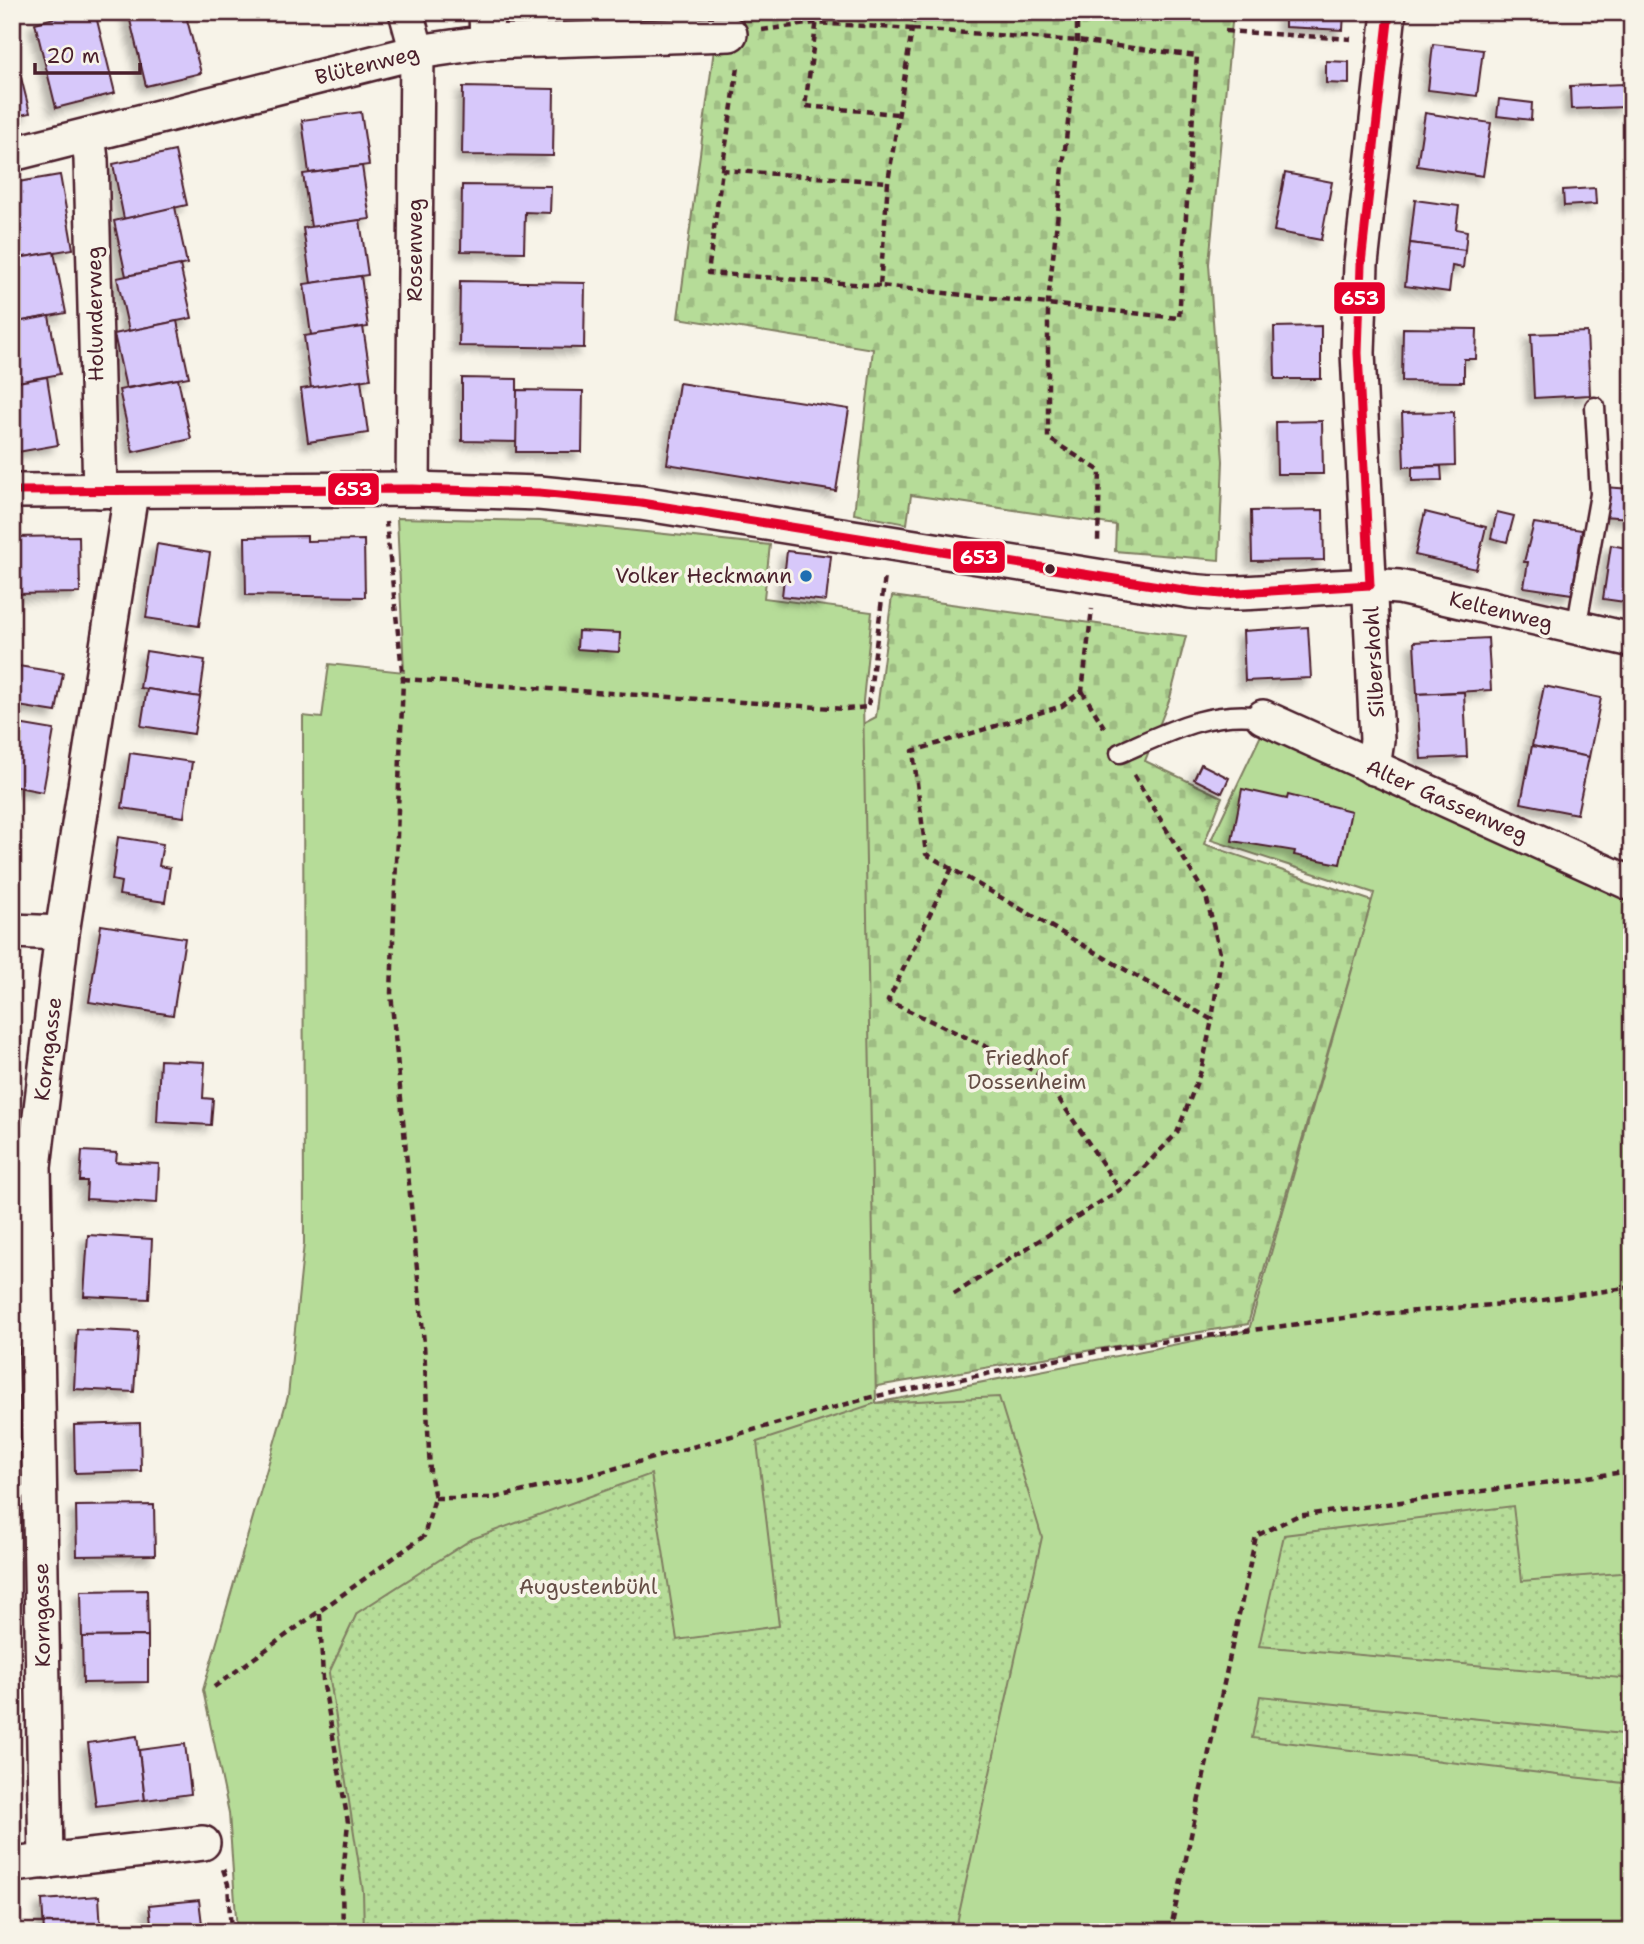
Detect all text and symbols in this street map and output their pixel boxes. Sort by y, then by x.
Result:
scale bar [35,32,140,76]
street label: Blütenweg [312,39,422,91]
text: 20 m [46,42,100,70]
street label: Rosenweg [401,198,429,302]
street label: Holunderweg [80,246,110,382]
line badge: 653 [1333,281,1386,315]
text: 653 [1341,286,1379,311]
line badge: 653 [327,472,380,506]
text: 653 [334,477,372,502]
line badge: 653 [952,540,1006,574]
text: 653 [960,545,998,570]
place label: Volker Heckmann [615,562,792,590]
unlabelled marker [1043,562,1057,576]
marker: Volker Heckmann [798,568,814,584]
street label: Keltenweg [1446,585,1556,637]
street label: Silbershohl [1357,605,1391,718]
street label: Alter Gassenweg [1362,753,1532,849]
street label: Korngasse [28,995,68,1103]
park label: Friedhof Dossenheim [968,1044,1086,1096]
street label: Korngasse [27,1562,57,1668]
park label: Augustenbühl [519,1573,658,1601]

